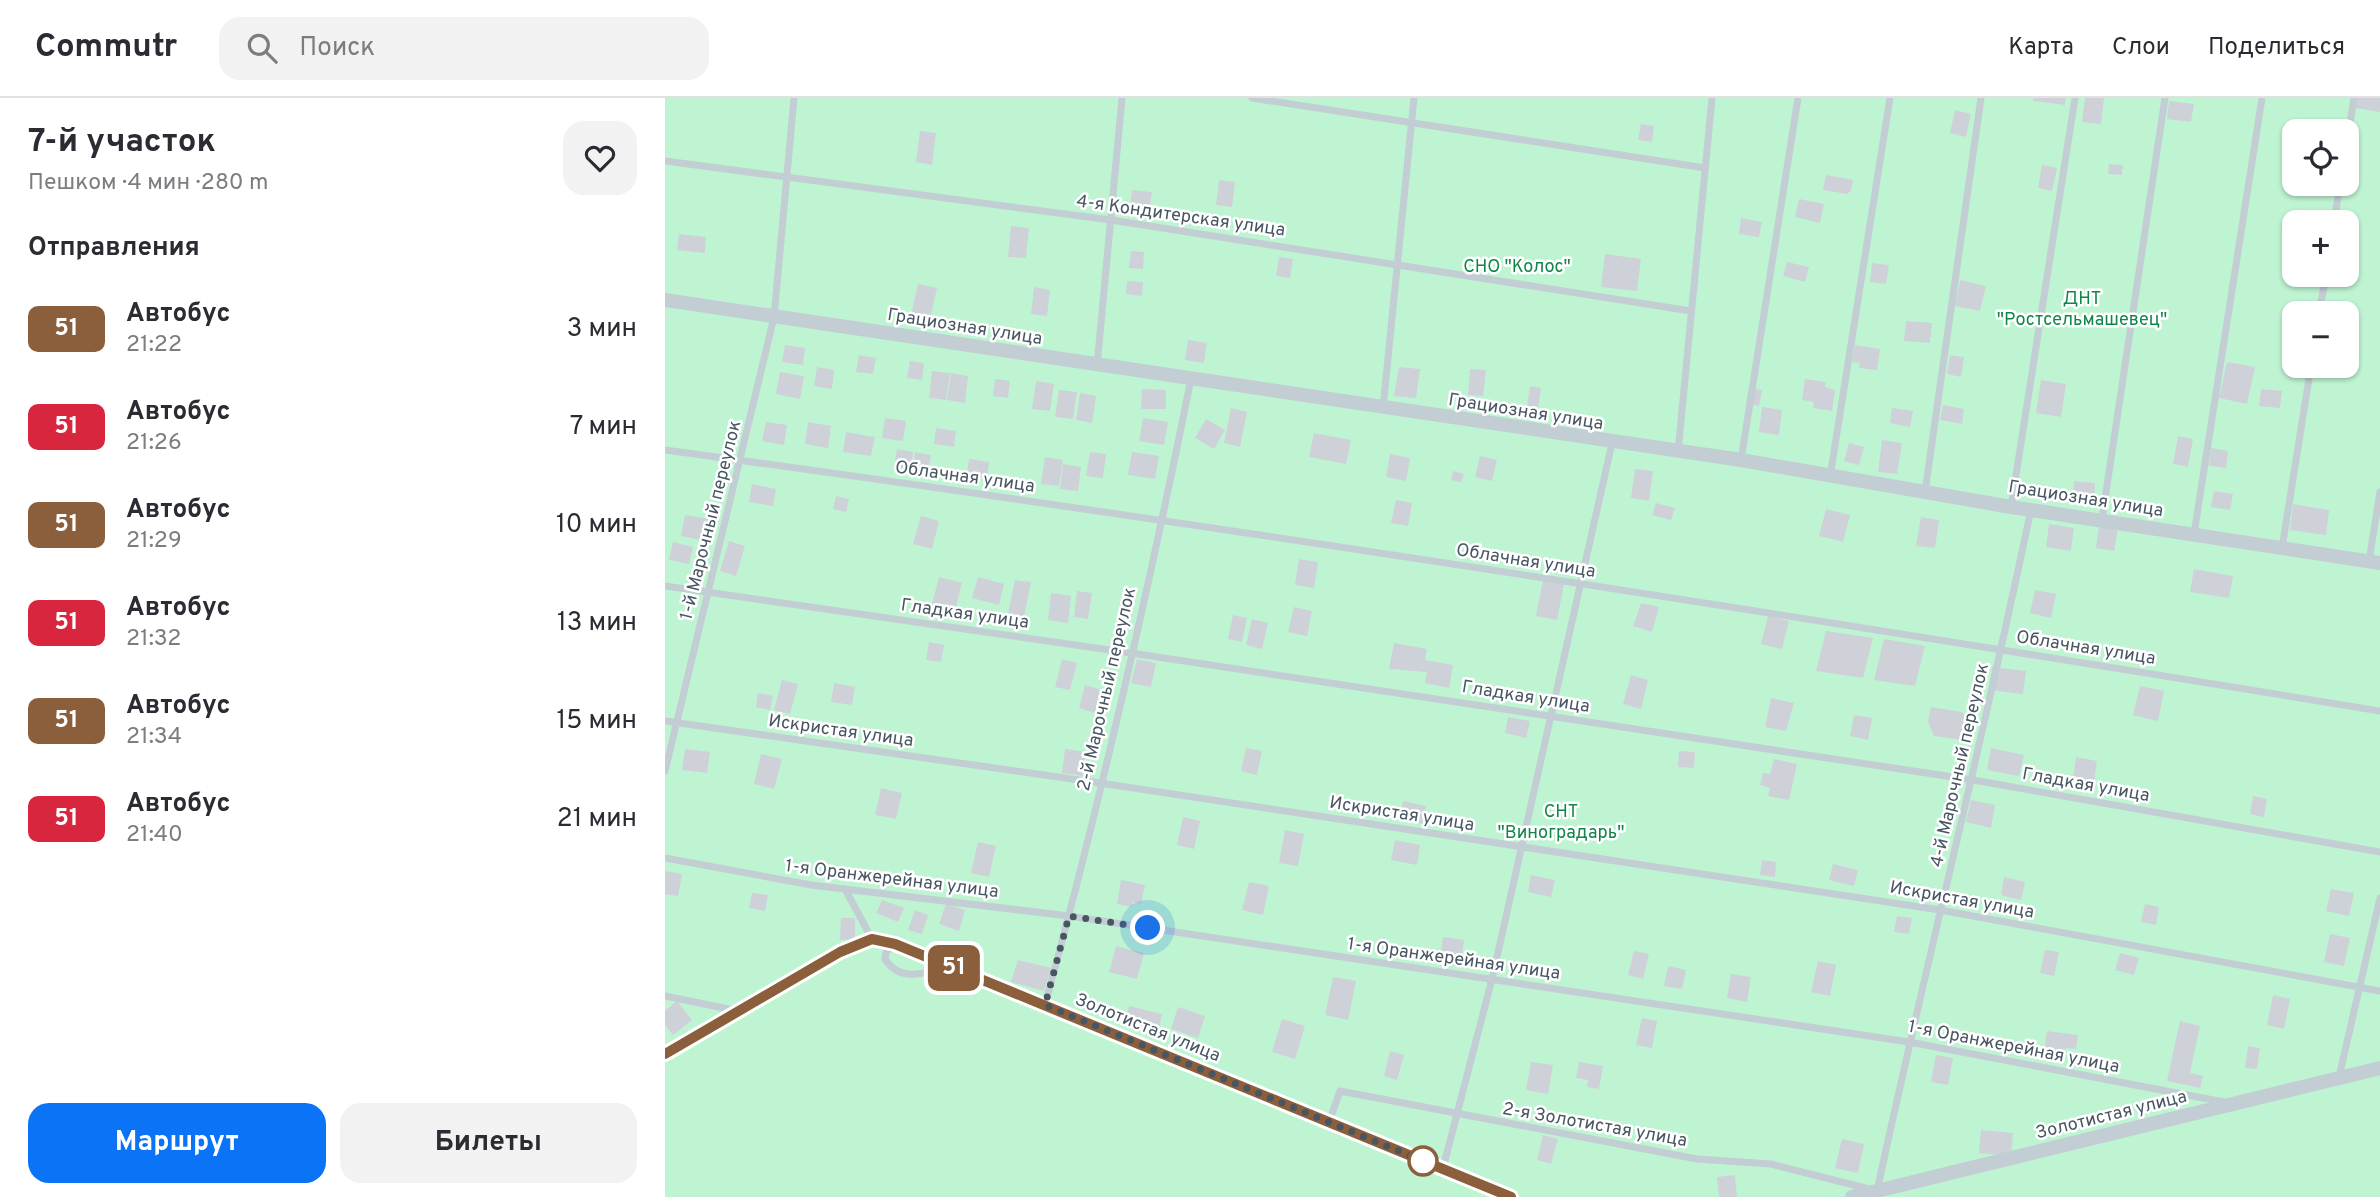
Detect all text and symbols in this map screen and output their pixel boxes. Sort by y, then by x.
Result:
search box [219,17,709,80]
text: Commutr [35,27,177,69]
icon: search [243,29,281,67]
text: Поиск [299,32,375,65]
text: Карта [2008,33,2074,63]
text: Слои [2112,33,2170,63]
text: Поделиться [2208,33,2345,63]
map controls [2282,119,2359,378]
button: locate [2282,119,2359,196]
button: heart [563,121,637,195]
text: 7-й участок [28,122,216,164]
text: Пешком · 4 мин · 280 m [28,169,268,198]
street label: 4-я Кондитерская улица [1075,190,1287,243]
button: + [2282,210,2359,287]
text: Отправления [28,232,200,265]
park label: СНО "Колос" [1463,256,1571,279]
park label: ДНТ "Ростсельмашевец" [1997,288,2167,332]
text: Автобус [126,298,231,331]
button: − [2282,301,2359,378]
street label: Грациозная улица [886,304,1044,351]
text: 3 мин [567,313,637,346]
text: 51 [54,314,79,344]
text: 21:22 [126,331,182,360]
street label: Грациозная улица [1447,389,1605,436]
text: Автобус [126,396,231,429]
text: 7 мин [570,411,637,444]
text: 51 [54,412,79,442]
street label: 1-й Марочный переулок [676,418,747,623]
text: 21:26 [126,429,182,458]
street label: Облачная улица [893,456,1036,499]
street label: Грациозная улица [2007,476,2165,523]
text: Автобус [126,494,231,527]
text: 10 мин [556,509,637,542]
text: 51 [54,510,79,540]
text: 21:29 [126,527,182,556]
street label: Облачная улица [1454,539,1597,584]
street label: 2-й Марочный переулок [1073,585,1142,793]
text: Автобус [126,592,231,625]
street label: Гладкая улица [899,594,1030,635]
text: 13 мин [557,607,637,640]
text: 51 [54,608,79,638]
text: 21:32 [126,625,181,654]
street label: Облачная улица [2014,626,2157,671]
street label: 4-й Марочный переулок [1926,661,1995,869]
street label: Гладкая улица [1460,676,1591,719]
text: Автобус [126,690,231,723]
text: 15 мин [557,705,637,738]
text: 51 [54,706,79,736]
street label: Искристая улица [767,710,915,753]
text: 21:34 [126,723,182,752]
street label: Гладкая улица [2020,763,2151,808]
text: Автобус [126,788,231,821]
street label: Искристая улица [1328,792,1476,837]
park label: СНТ "Виноградарь" [1498,801,1624,845]
text: 21 мин [557,803,637,836]
text: 51 [54,804,79,834]
text: 21:40 [126,821,183,850]
street label: 1-я Оранжерейная улица [784,855,1000,904]
street label: Искристая улица [1888,876,2036,924]
your location [1130,910,1165,945]
street label: 1-я Оранжерейная улица [1346,933,1562,986]
line badge: 51 [923,945,985,991]
text: 51 [942,953,966,983]
street label: Золотистая улица [1071,989,1224,1068]
street label: 1-я Оранжерейная улица [1906,1016,2121,1079]
street label: Золотистая улица [2033,1086,2189,1145]
street label: 2-я Золотистая улица [1501,1098,1689,1153]
button: Маршрут [28,1103,326,1183]
button: Билеты [340,1103,637,1183]
unlabelled marker [1408,1146,1438,1176]

